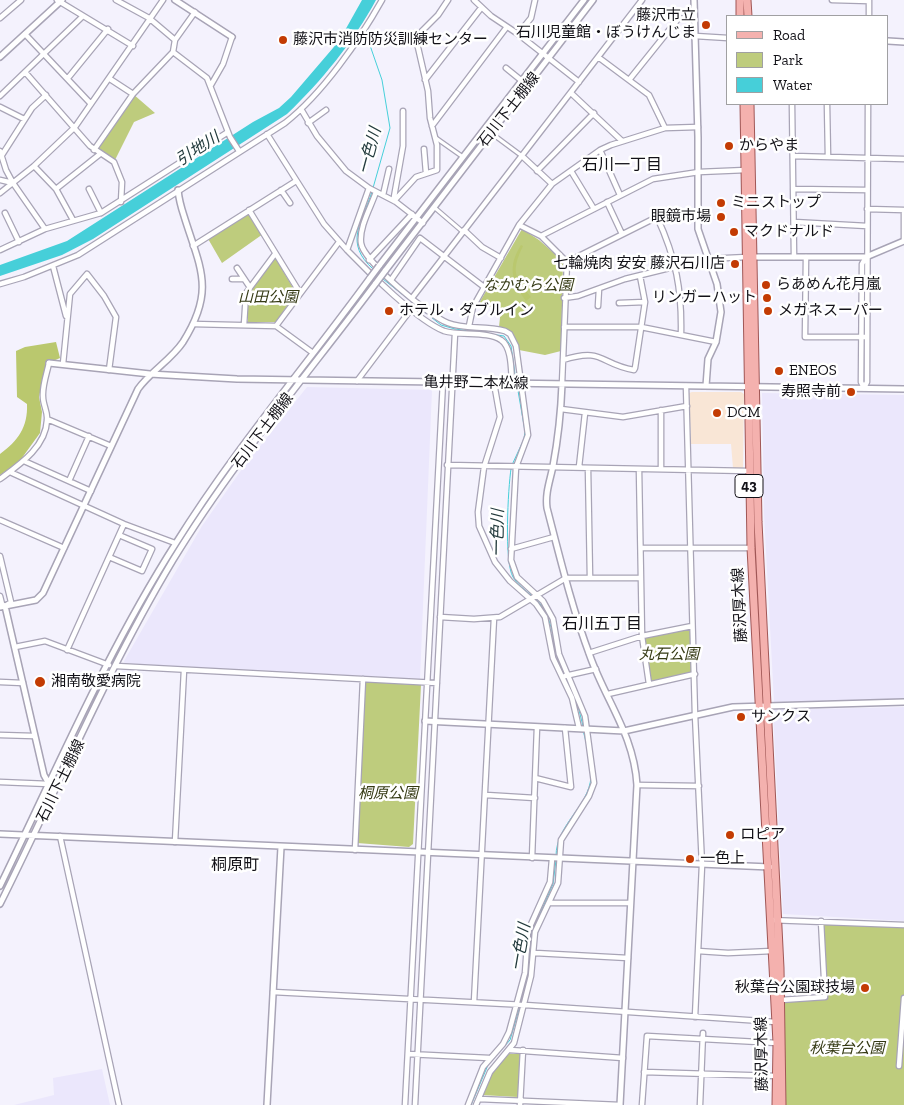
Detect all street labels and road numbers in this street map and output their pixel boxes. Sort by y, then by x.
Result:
street label: 石川下土棚線 [474,69,544,151]
street label: 亀井野二本松線 [423,373,529,393]
street label: 石川下土棚線 [229,390,297,472]
road number: 43 [735,474,763,498]
street label: 藤沢厚木線 [729,567,751,643]
street label: 石川下土棚線 [33,737,89,825]
street label: 藤沢厚木線 [752,1016,772,1092]

